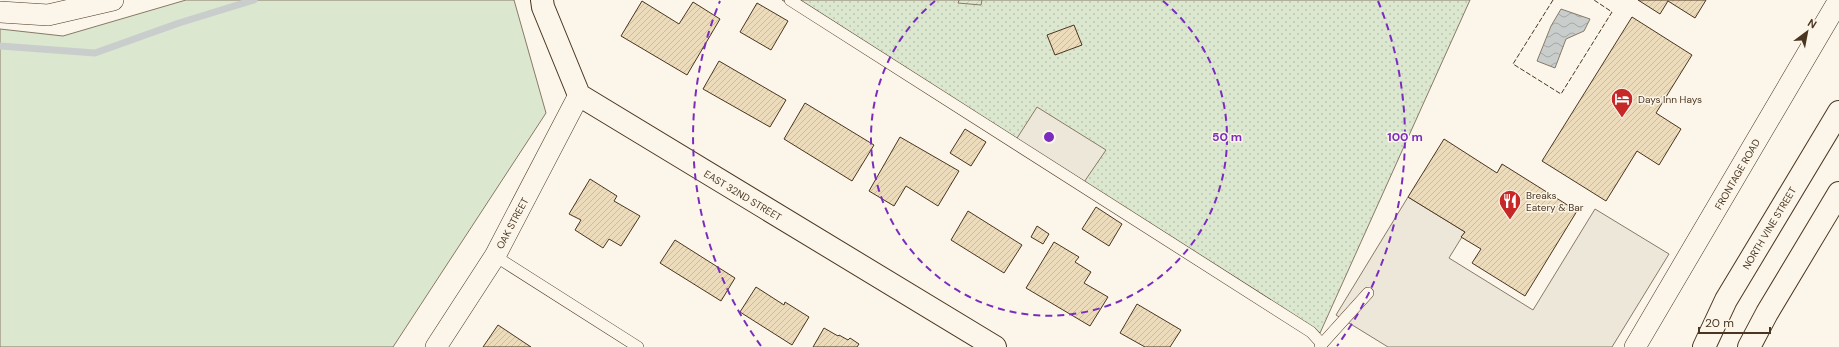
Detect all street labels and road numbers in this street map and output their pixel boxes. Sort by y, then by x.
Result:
street label: FRONTAGE ROAD [1712,136,1763,212]
street label: EAST 32ND STREET [702,167,784,224]
street label: NORTH VINE STREET [1740,184,1799,272]
street label: OAK STREET [493,195,532,251]

